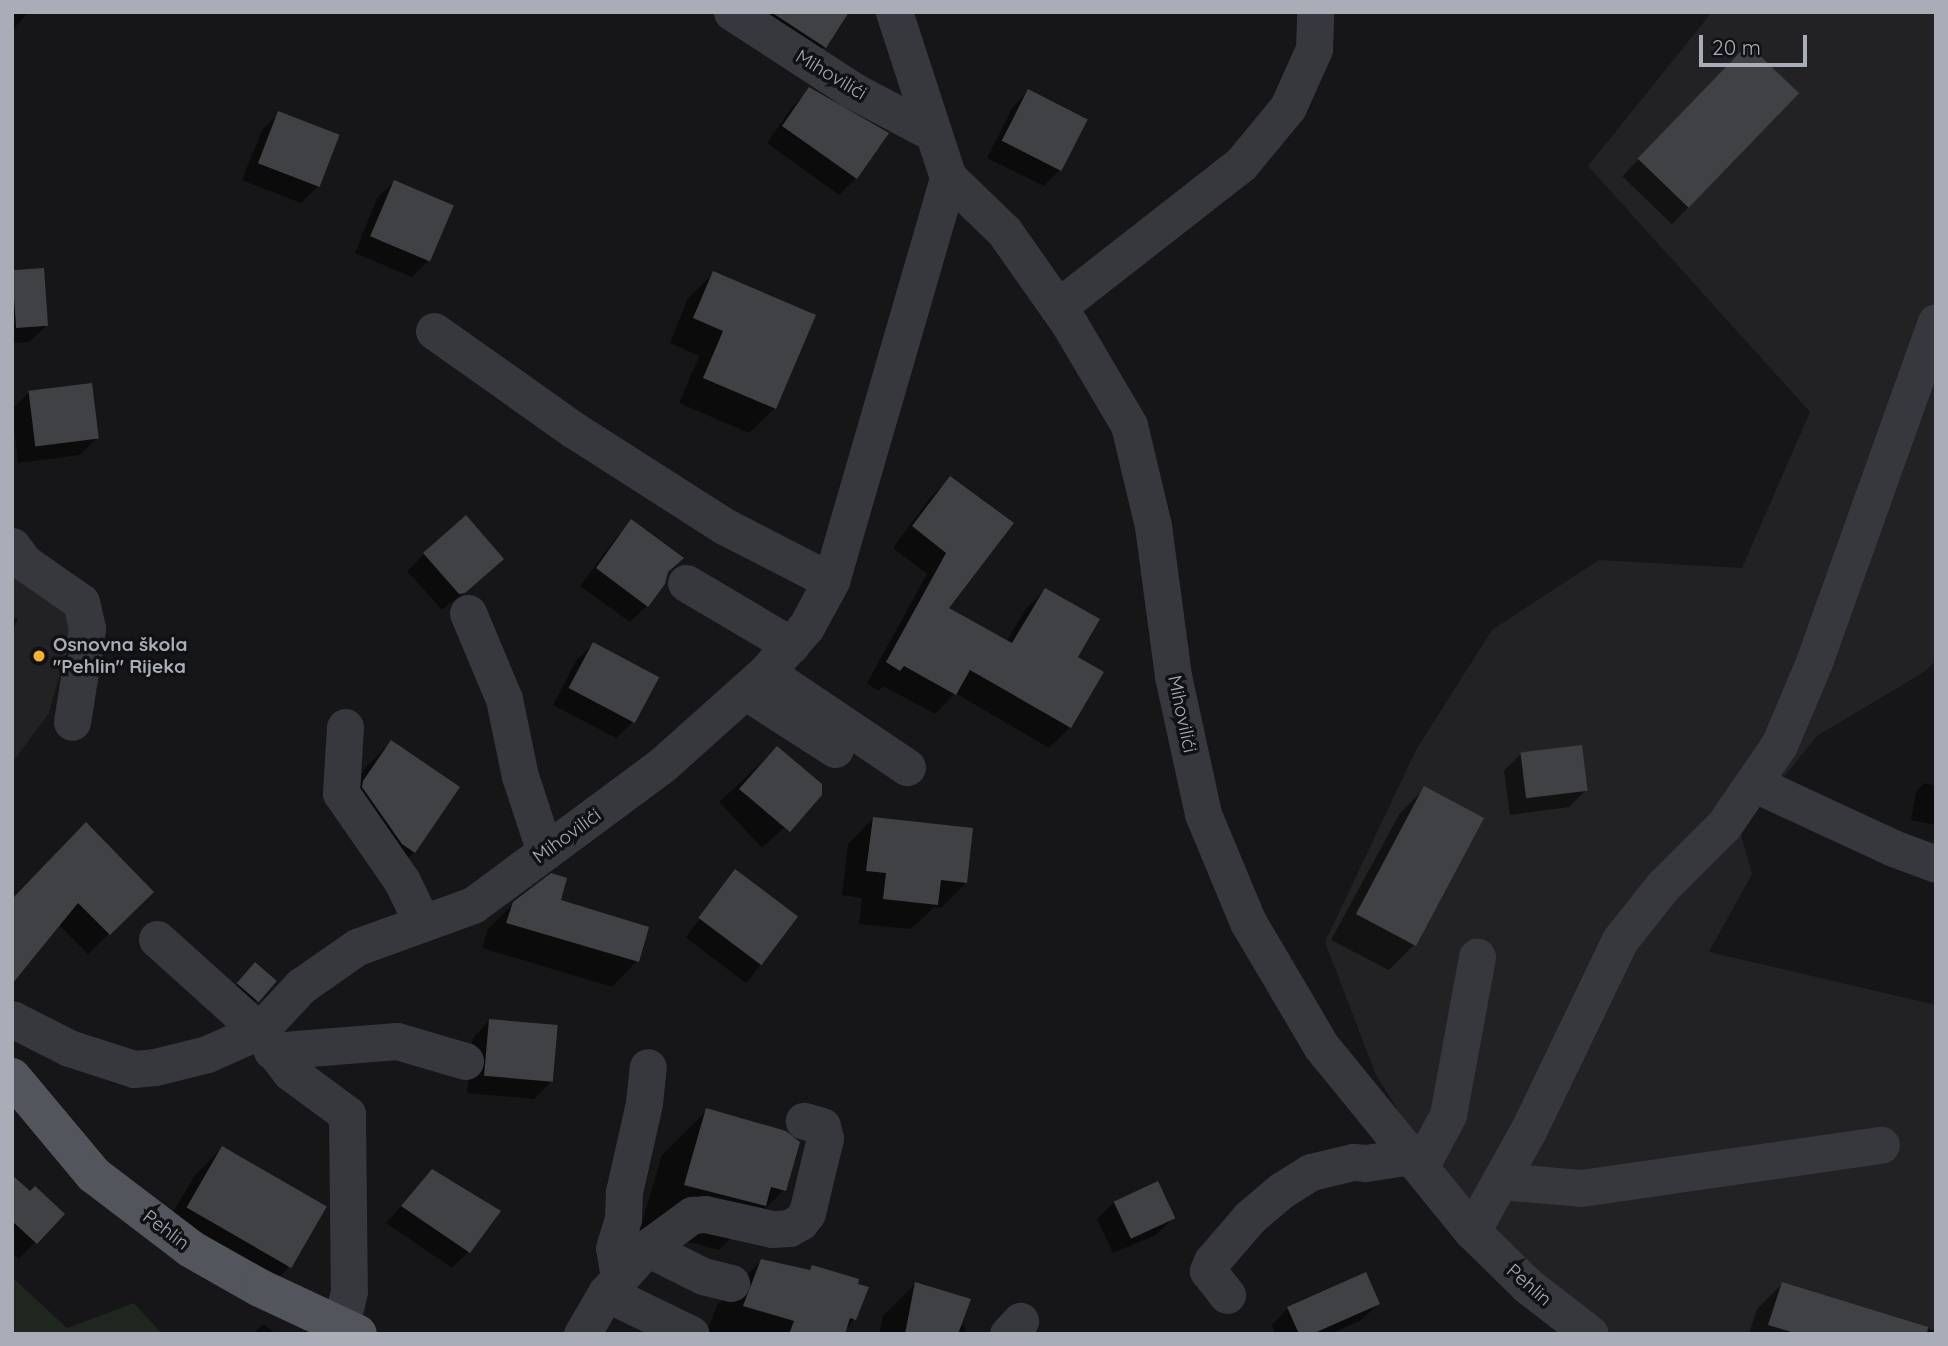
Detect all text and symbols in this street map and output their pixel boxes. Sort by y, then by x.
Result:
scale bar [1703,21,1812,65]
text: 20 m [1712,34,1761,60]
street label: Mihovilići [792,45,870,105]
place label: Osnovna škola "Pehlin" Rijeka [53,634,187,678]
marker: Osnovna škola "Pehlin" Rijeka [31,648,47,664]
street label: Mihovilići [1163,673,1201,755]
street label: Mihovilići [529,804,605,868]
street label: Pehlin [138,1205,194,1255]
street label: Pehlin [1502,1259,1556,1311]

